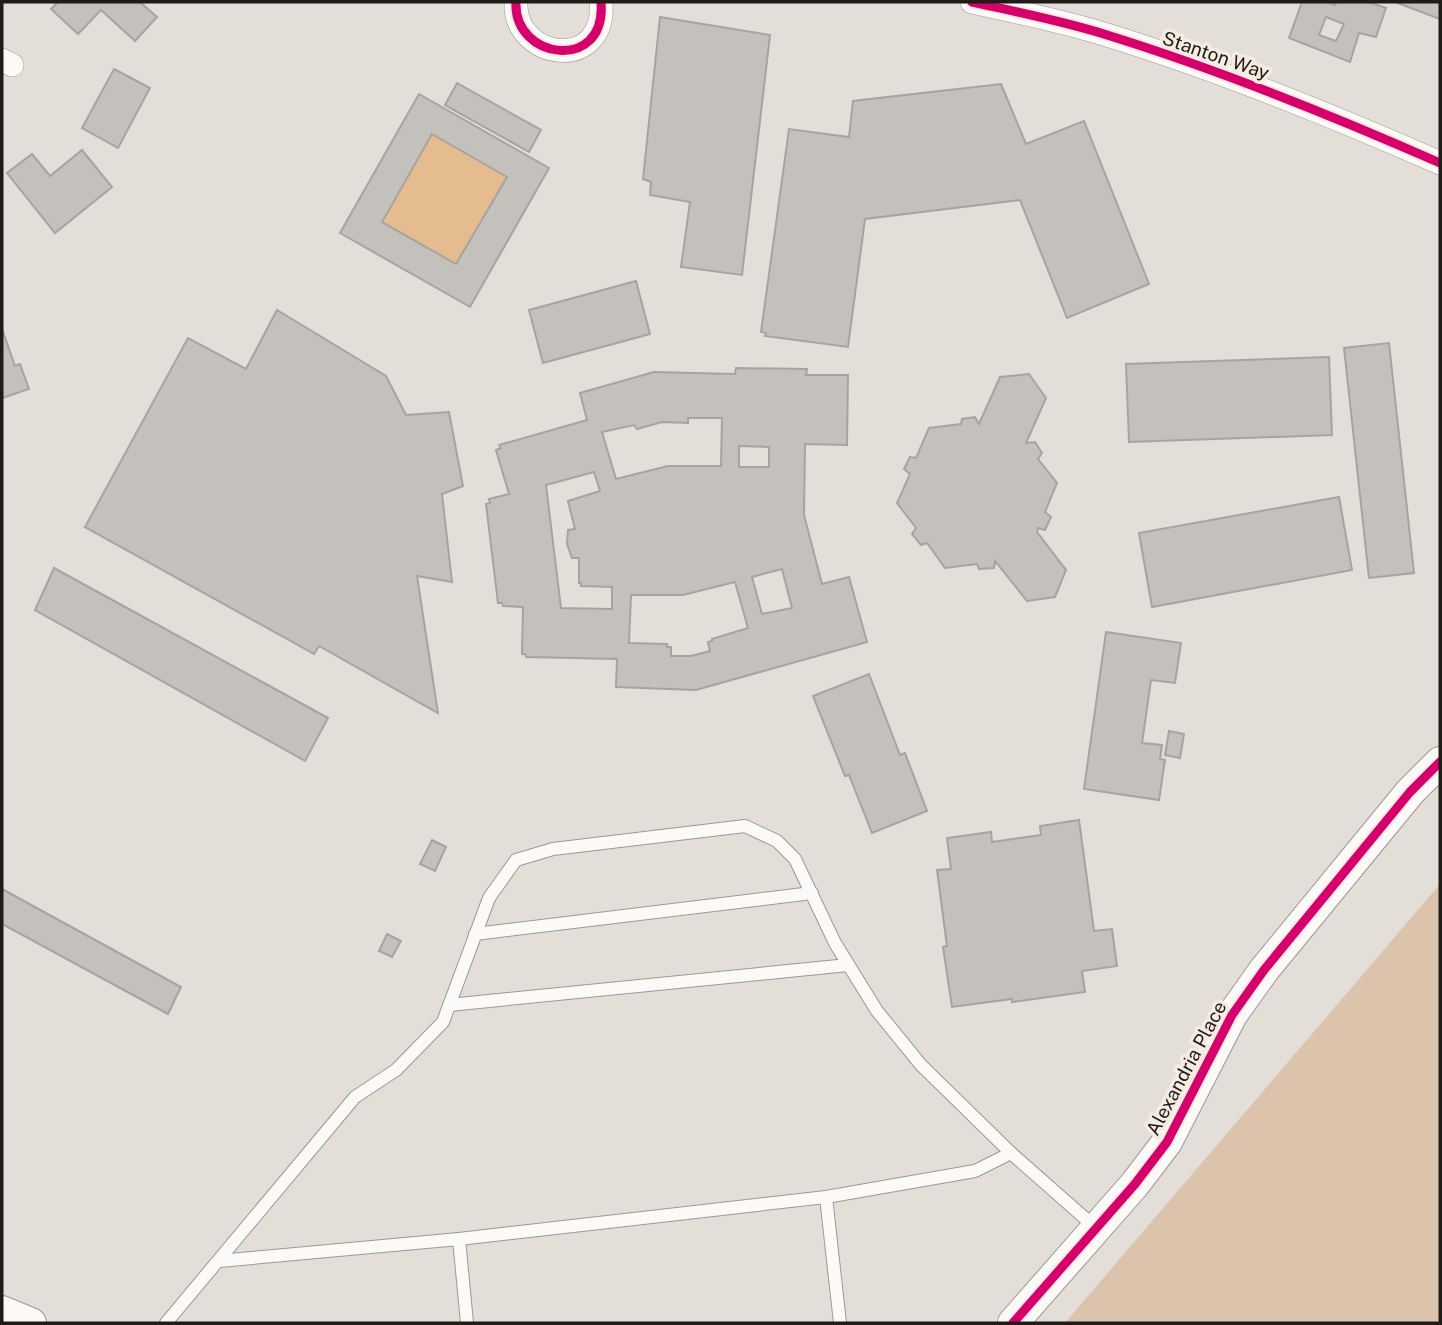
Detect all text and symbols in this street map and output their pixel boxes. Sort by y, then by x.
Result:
street label: Stanton Way [1160,26,1272,84]
street label: Alexandria Place [1141,997,1231,1139]

